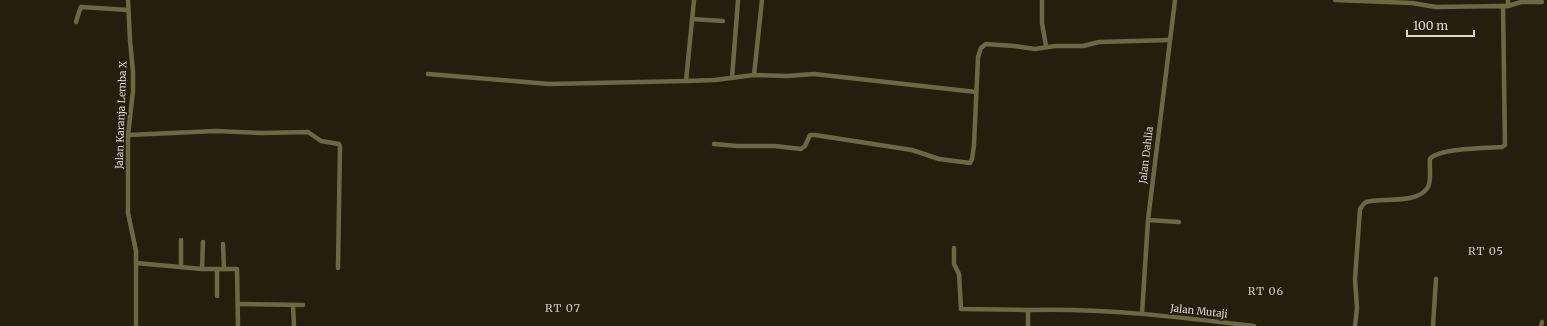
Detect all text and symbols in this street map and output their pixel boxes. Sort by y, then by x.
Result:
scale bar [1407,12,1474,38]
text: 100 m [1413,18,1448,33]
street label: Jalan Karanja Lemba X [113,60,129,170]
street label: Jalan Dahlia [1136,125,1156,185]
district label: RT 05 [1468,244,1504,258]
district label: RT 06 [1248,284,1284,298]
district label: RT 07 [545,301,581,315]
street label: Jalan Mutaji [1169,301,1228,320]

